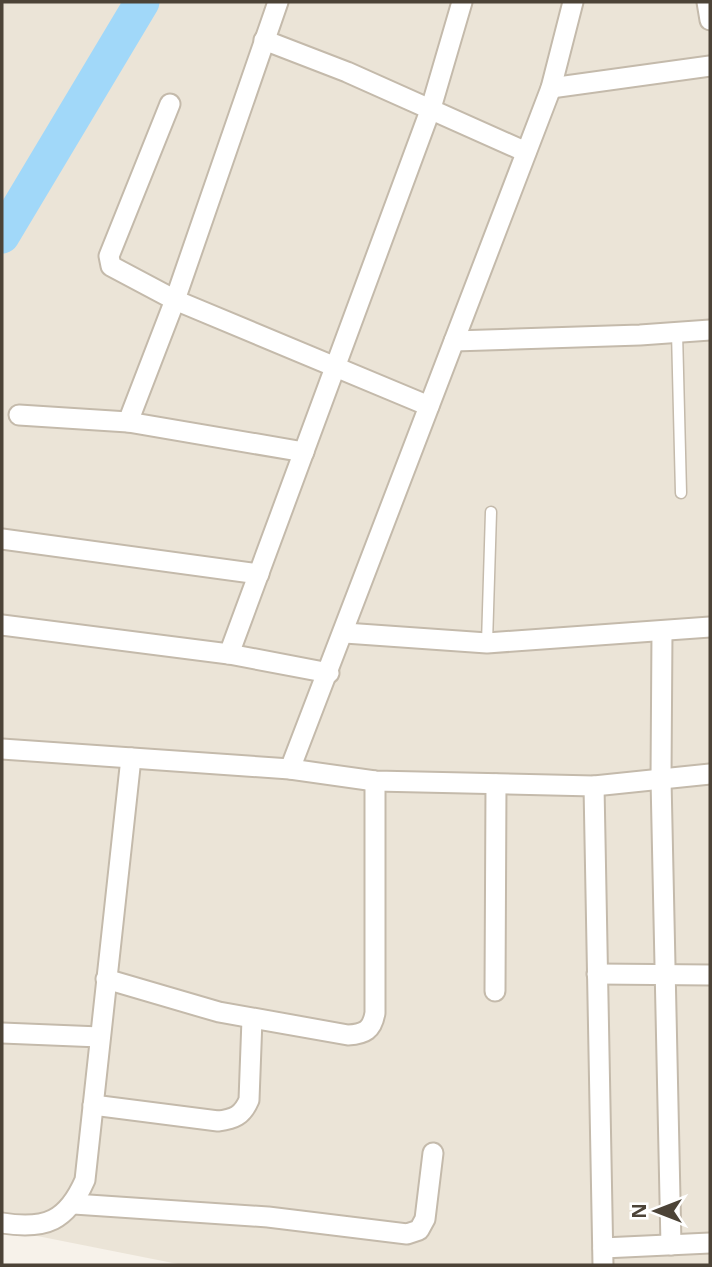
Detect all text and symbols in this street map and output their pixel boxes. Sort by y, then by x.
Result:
north arrow [621,1176,691,1246]
text: N [626,1203,652,1219]

